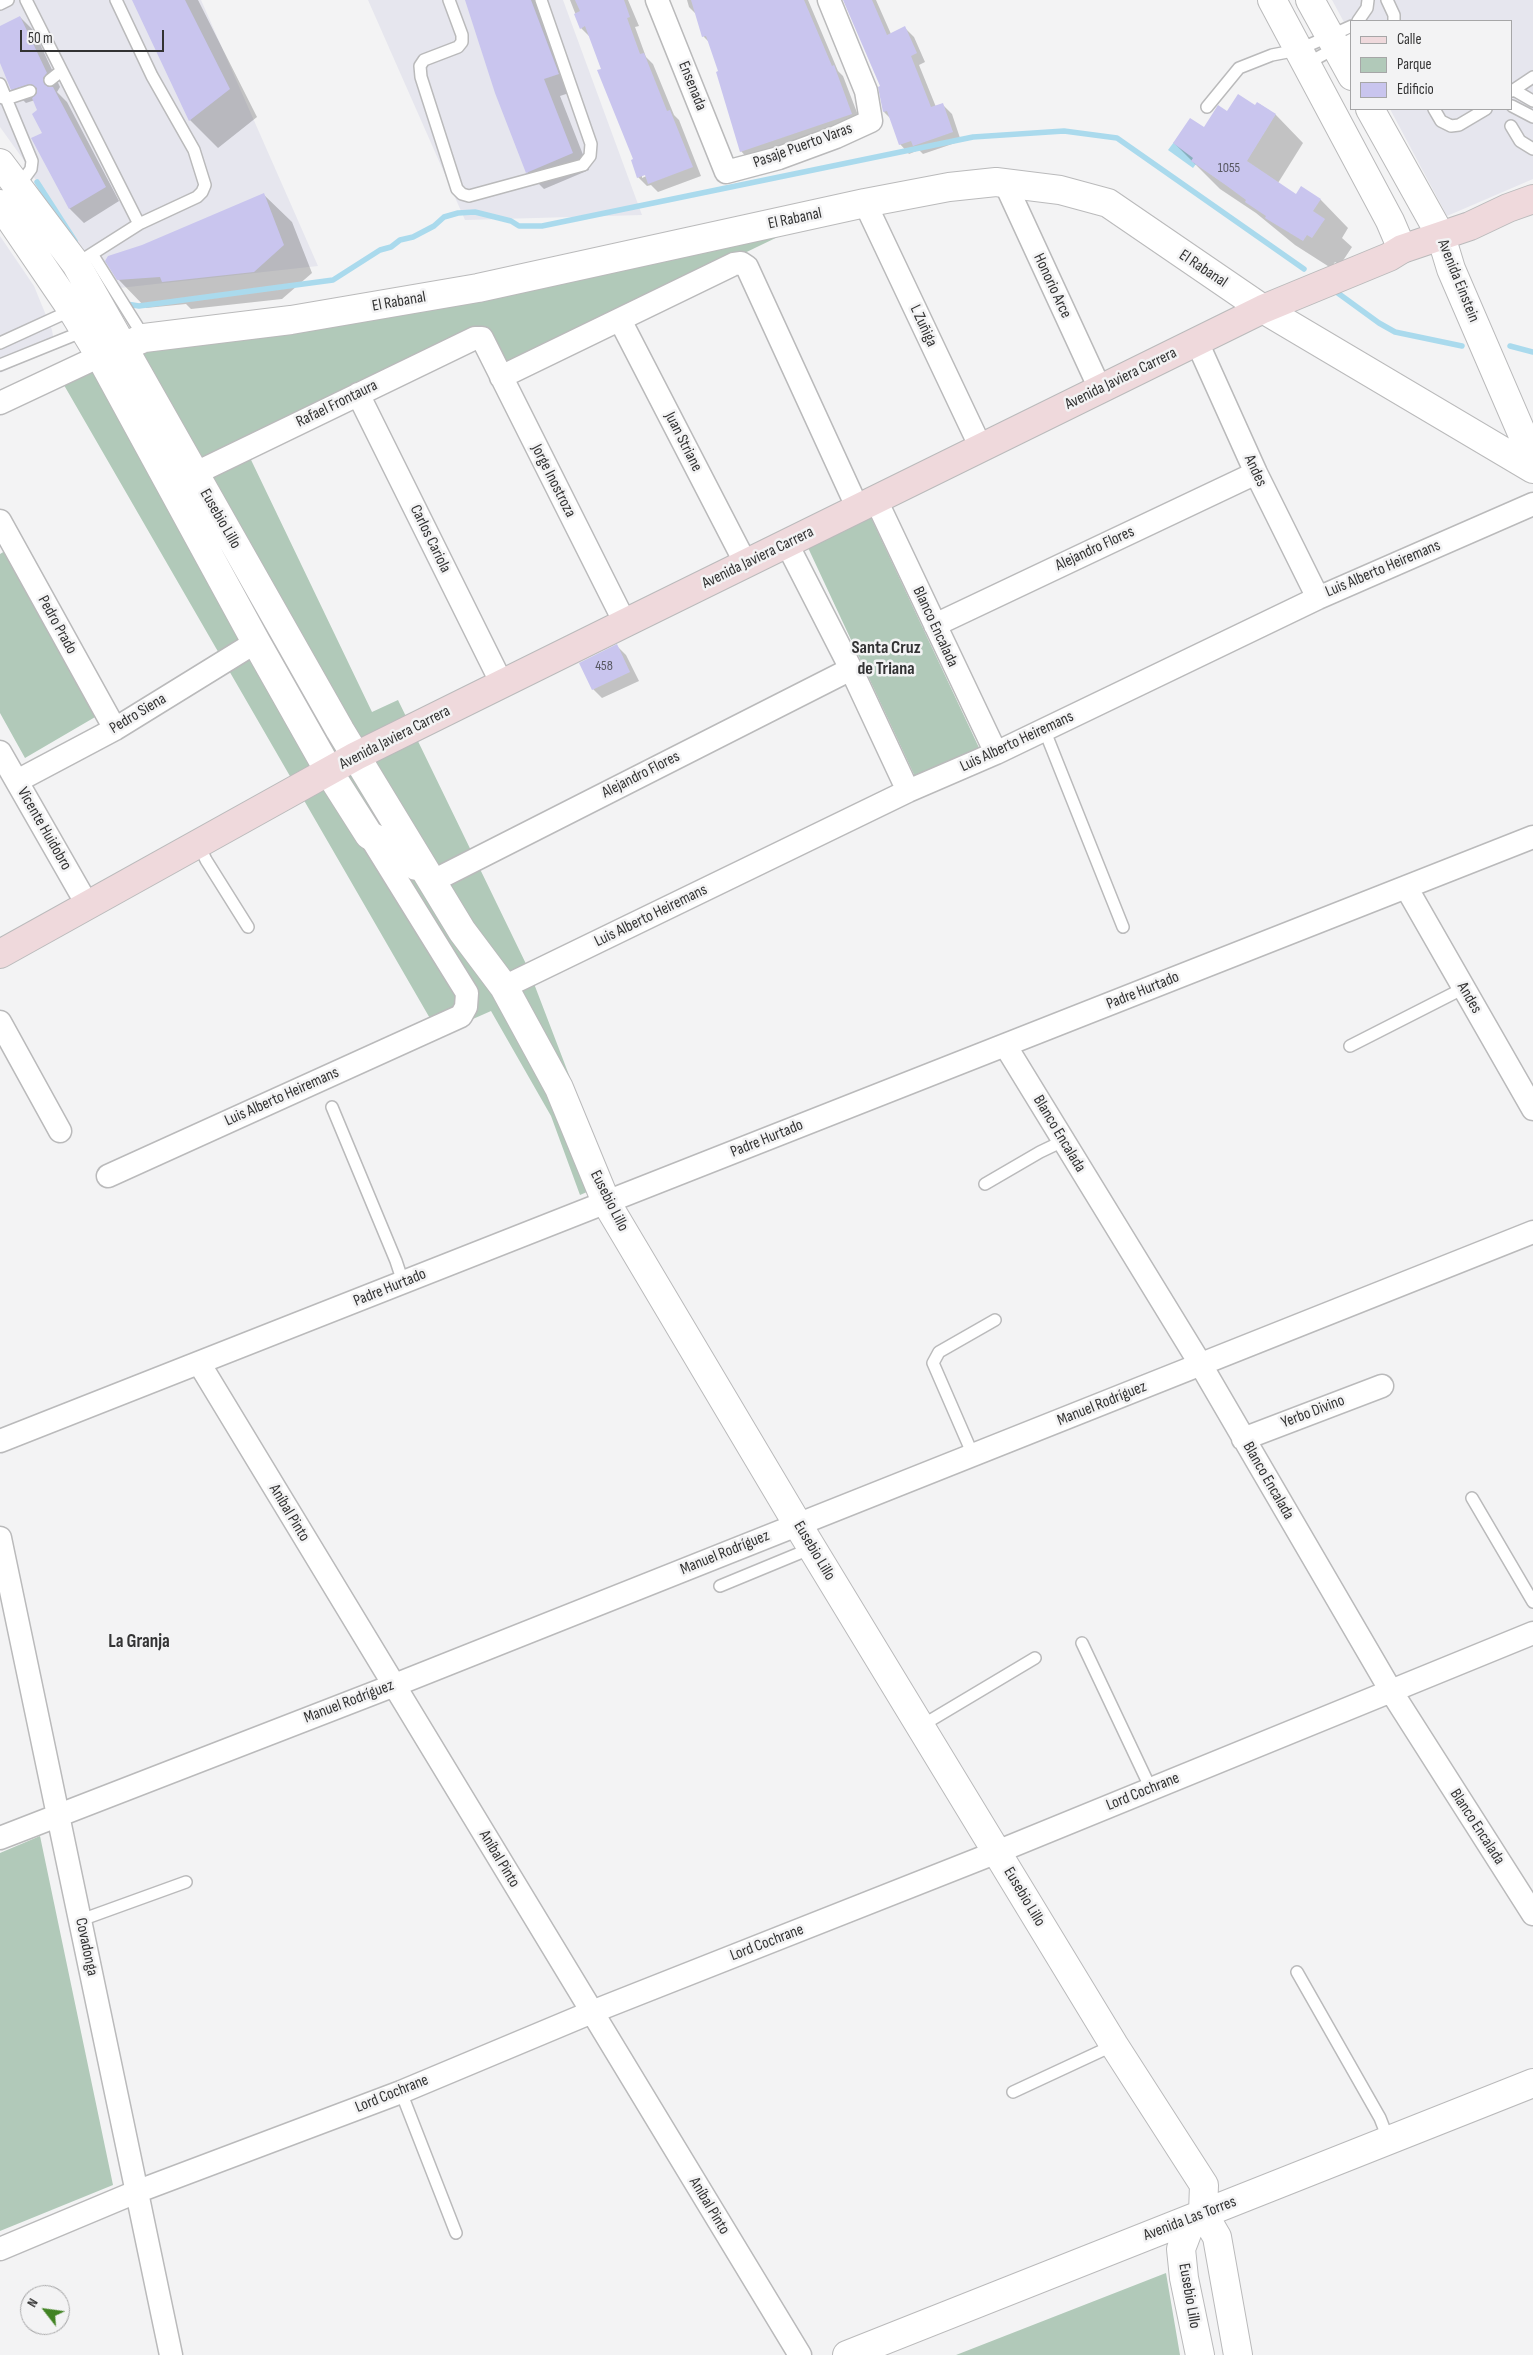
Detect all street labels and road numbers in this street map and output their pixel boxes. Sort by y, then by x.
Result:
street label: Ensenada [673,59,711,113]
street label: Pasaje Puerto Varas [751,119,855,173]
street label: El Rabanal [766,204,824,234]
street label: Avenida Einstein [1433,237,1483,325]
street label: El Rabanal [1175,246,1231,292]
street label: Honorio Arce [1029,251,1075,321]
street label: El Rabanal [371,288,427,316]
street label: L Zuñiga [905,302,941,350]
street label: Avenida Javiera Carrera [1062,344,1180,414]
street label: Rafael Frontaura [293,376,381,432]
street label: Juan Striane [660,409,706,475]
street label: Jorge Inostroza [526,441,580,521]
street label: Andes [1239,452,1271,490]
street label: Eusebio Lillo [195,486,245,552]
street label: Carlos Cariola [405,502,455,576]
street label: Alejandro Flores [1053,522,1137,576]
street label: Avenida Javiera Carrera [699,523,817,593]
street label: Luis Alberto Heiremans [1323,536,1443,602]
street label: Blanco Encalada [908,584,962,670]
street label: Pedro Prado [33,592,81,658]
street label: Pedro Siena [106,690,170,738]
street label: Avenida Javiera Carrera [336,702,454,774]
street label: Luis Alberto Heiremans [957,707,1077,777]
street label: Alejandro Flores [599,747,683,803]
street label: Vicente Huidobro [13,784,75,874]
street label: Luis Alberto Heiremans [592,880,710,952]
street label: Padre Hurtado [1104,968,1182,1014]
street label: Andes [1452,979,1486,1017]
street label: Luis Alberto Heiremans [222,1063,342,1131]
street label: Blanco Encalada [1029,1092,1089,1176]
street label: Padre Hurtado [728,1116,806,1162]
street label: Eusebio Lillo [586,1167,632,1235]
street label: Padre Hurtado [351,1265,429,1311]
street label: Manuel Rodríguez [1055,1377,1149,1431]
street label: Yerbo Divino [1279,1391,1347,1433]
street label: Blanco Encalada [1238,1439,1298,1523]
street label: Aníbal Pinto [264,1481,314,1545]
street label: Eusebio Lillo [789,1518,839,1584]
street label: Manuel Rodríguez [678,1526,772,1580]
street label: Manuel Rodríguez [301,1676,397,1728]
street label: Lord Cochrane [1104,1769,1182,1815]
street label: Blanco Encalada [1445,1786,1509,1868]
street label: Aníbal Pinto [474,1827,524,1891]
street label: Eusebio Lillo [999,1864,1049,1930]
street label: Covadonga [71,1916,101,1978]
street label: Lord Cochrane [728,1920,806,1966]
street label: Lord Cochrane [353,2071,431,2117]
street label: Aníbal Pinto [684,2174,734,2238]
street label: Avenida Las Torres [1141,2192,1239,2246]
street label: Eusebio Lillo [1174,2262,1204,2330]

